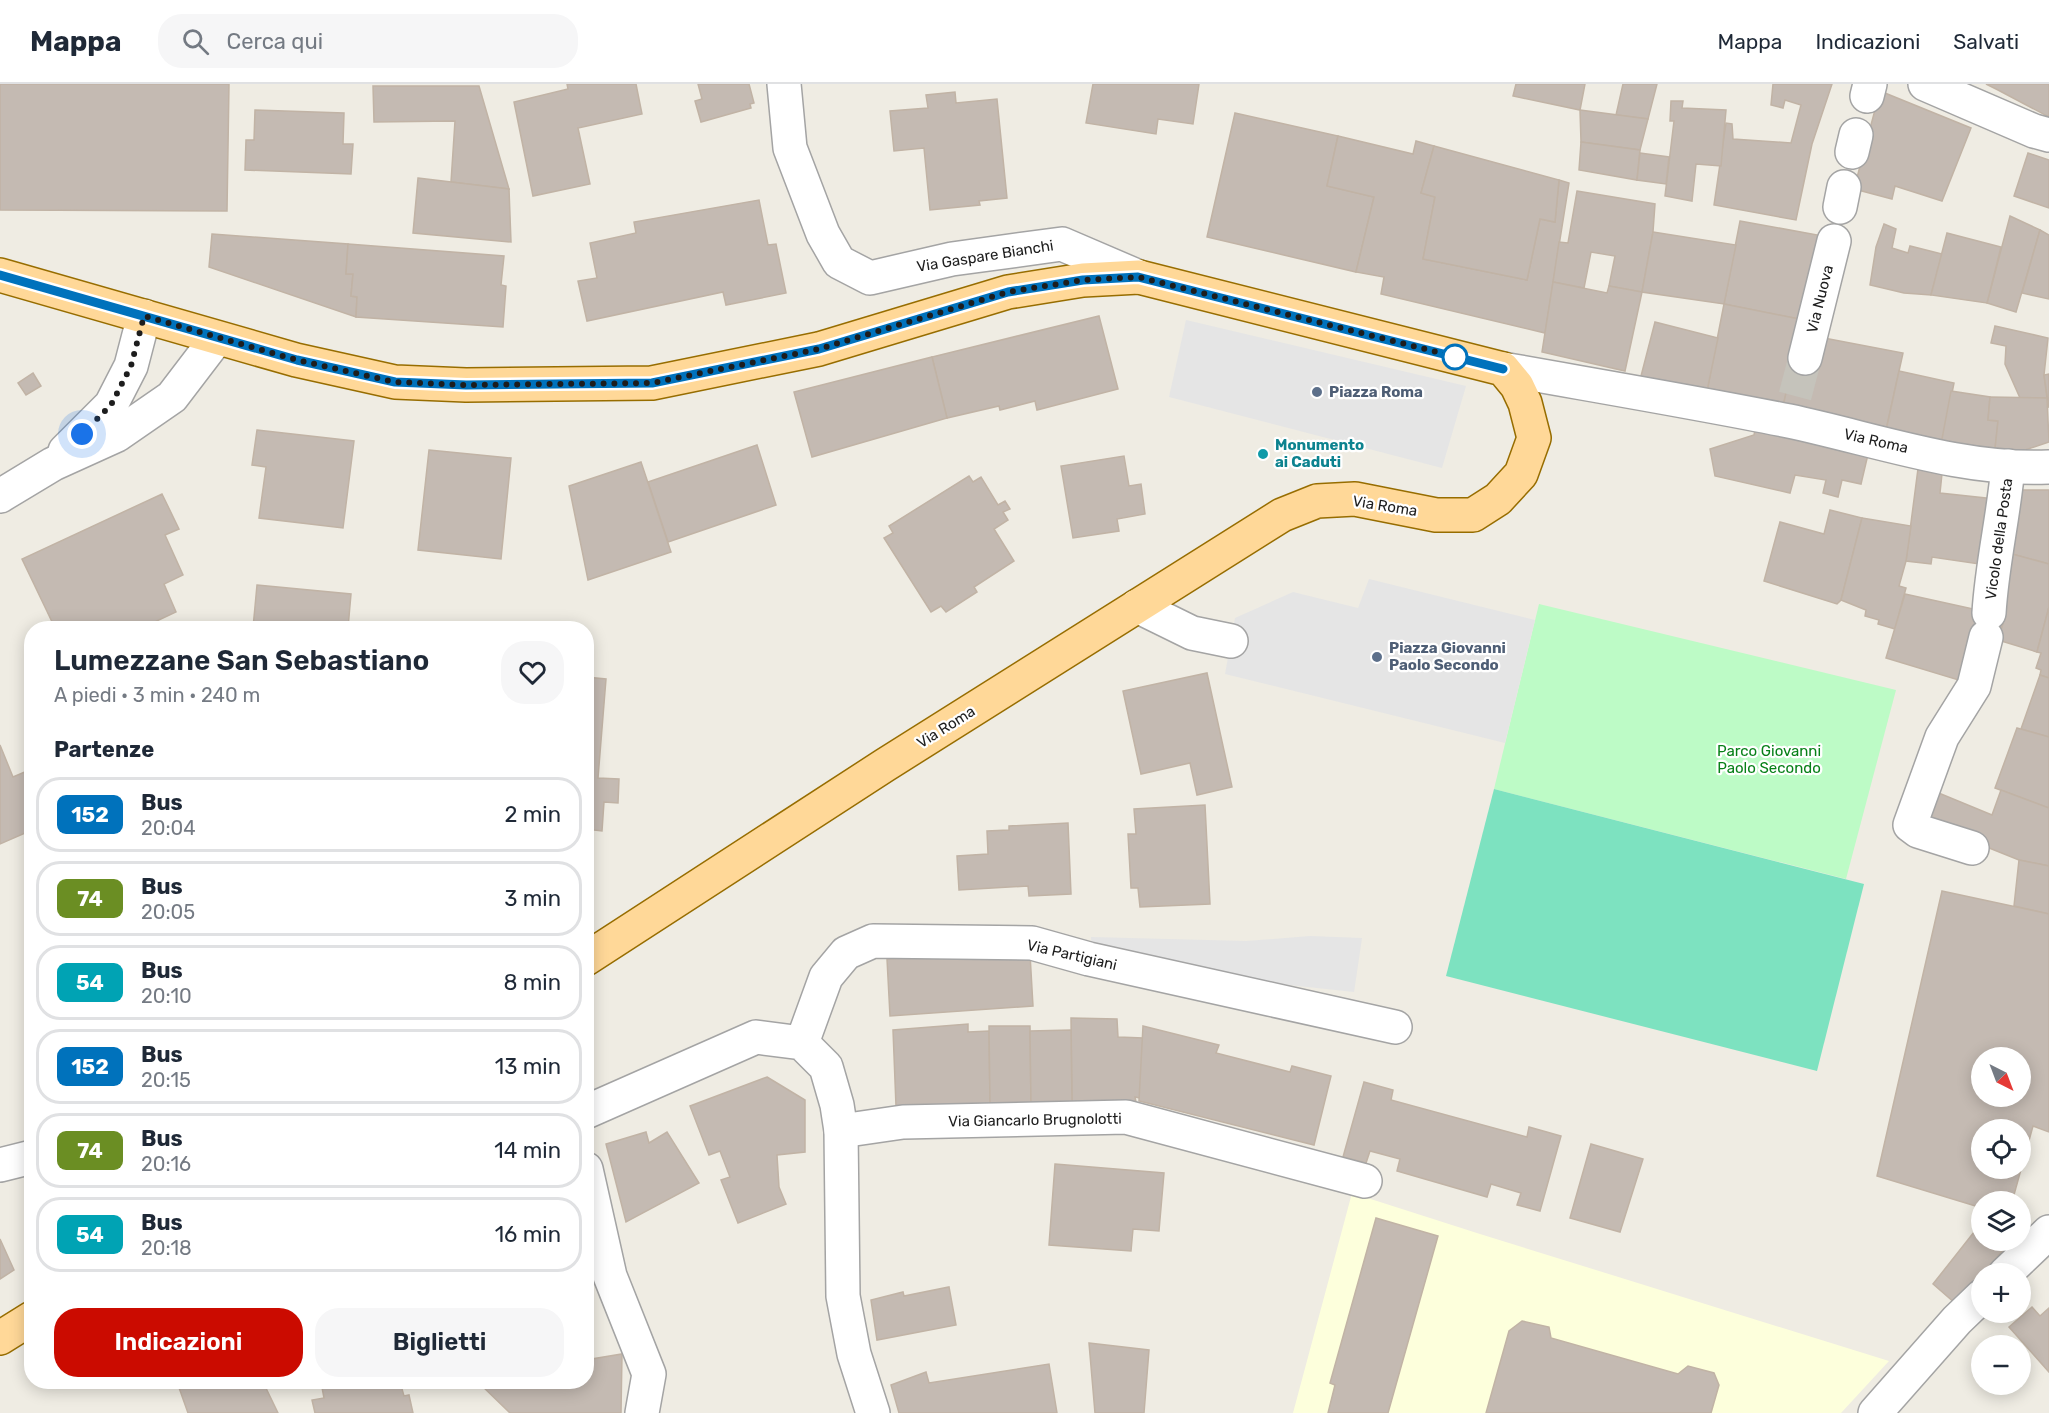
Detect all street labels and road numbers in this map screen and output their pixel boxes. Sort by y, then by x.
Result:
street label: Via Gaspare Bianchi [915,236,1055,276]
street label: Via Nuova [1803,263,1837,335]
street label: Via Roma [1842,425,1910,457]
street label: Vicolo della Posta [1982,477,2016,601]
street label: Via Roma [1351,492,1419,520]
street label: Via Roma [914,702,978,752]
street label: Via Partigiani [1025,936,1119,974]
street label: Via Giancarlo Brugnolotti [948,1109,1122,1131]

